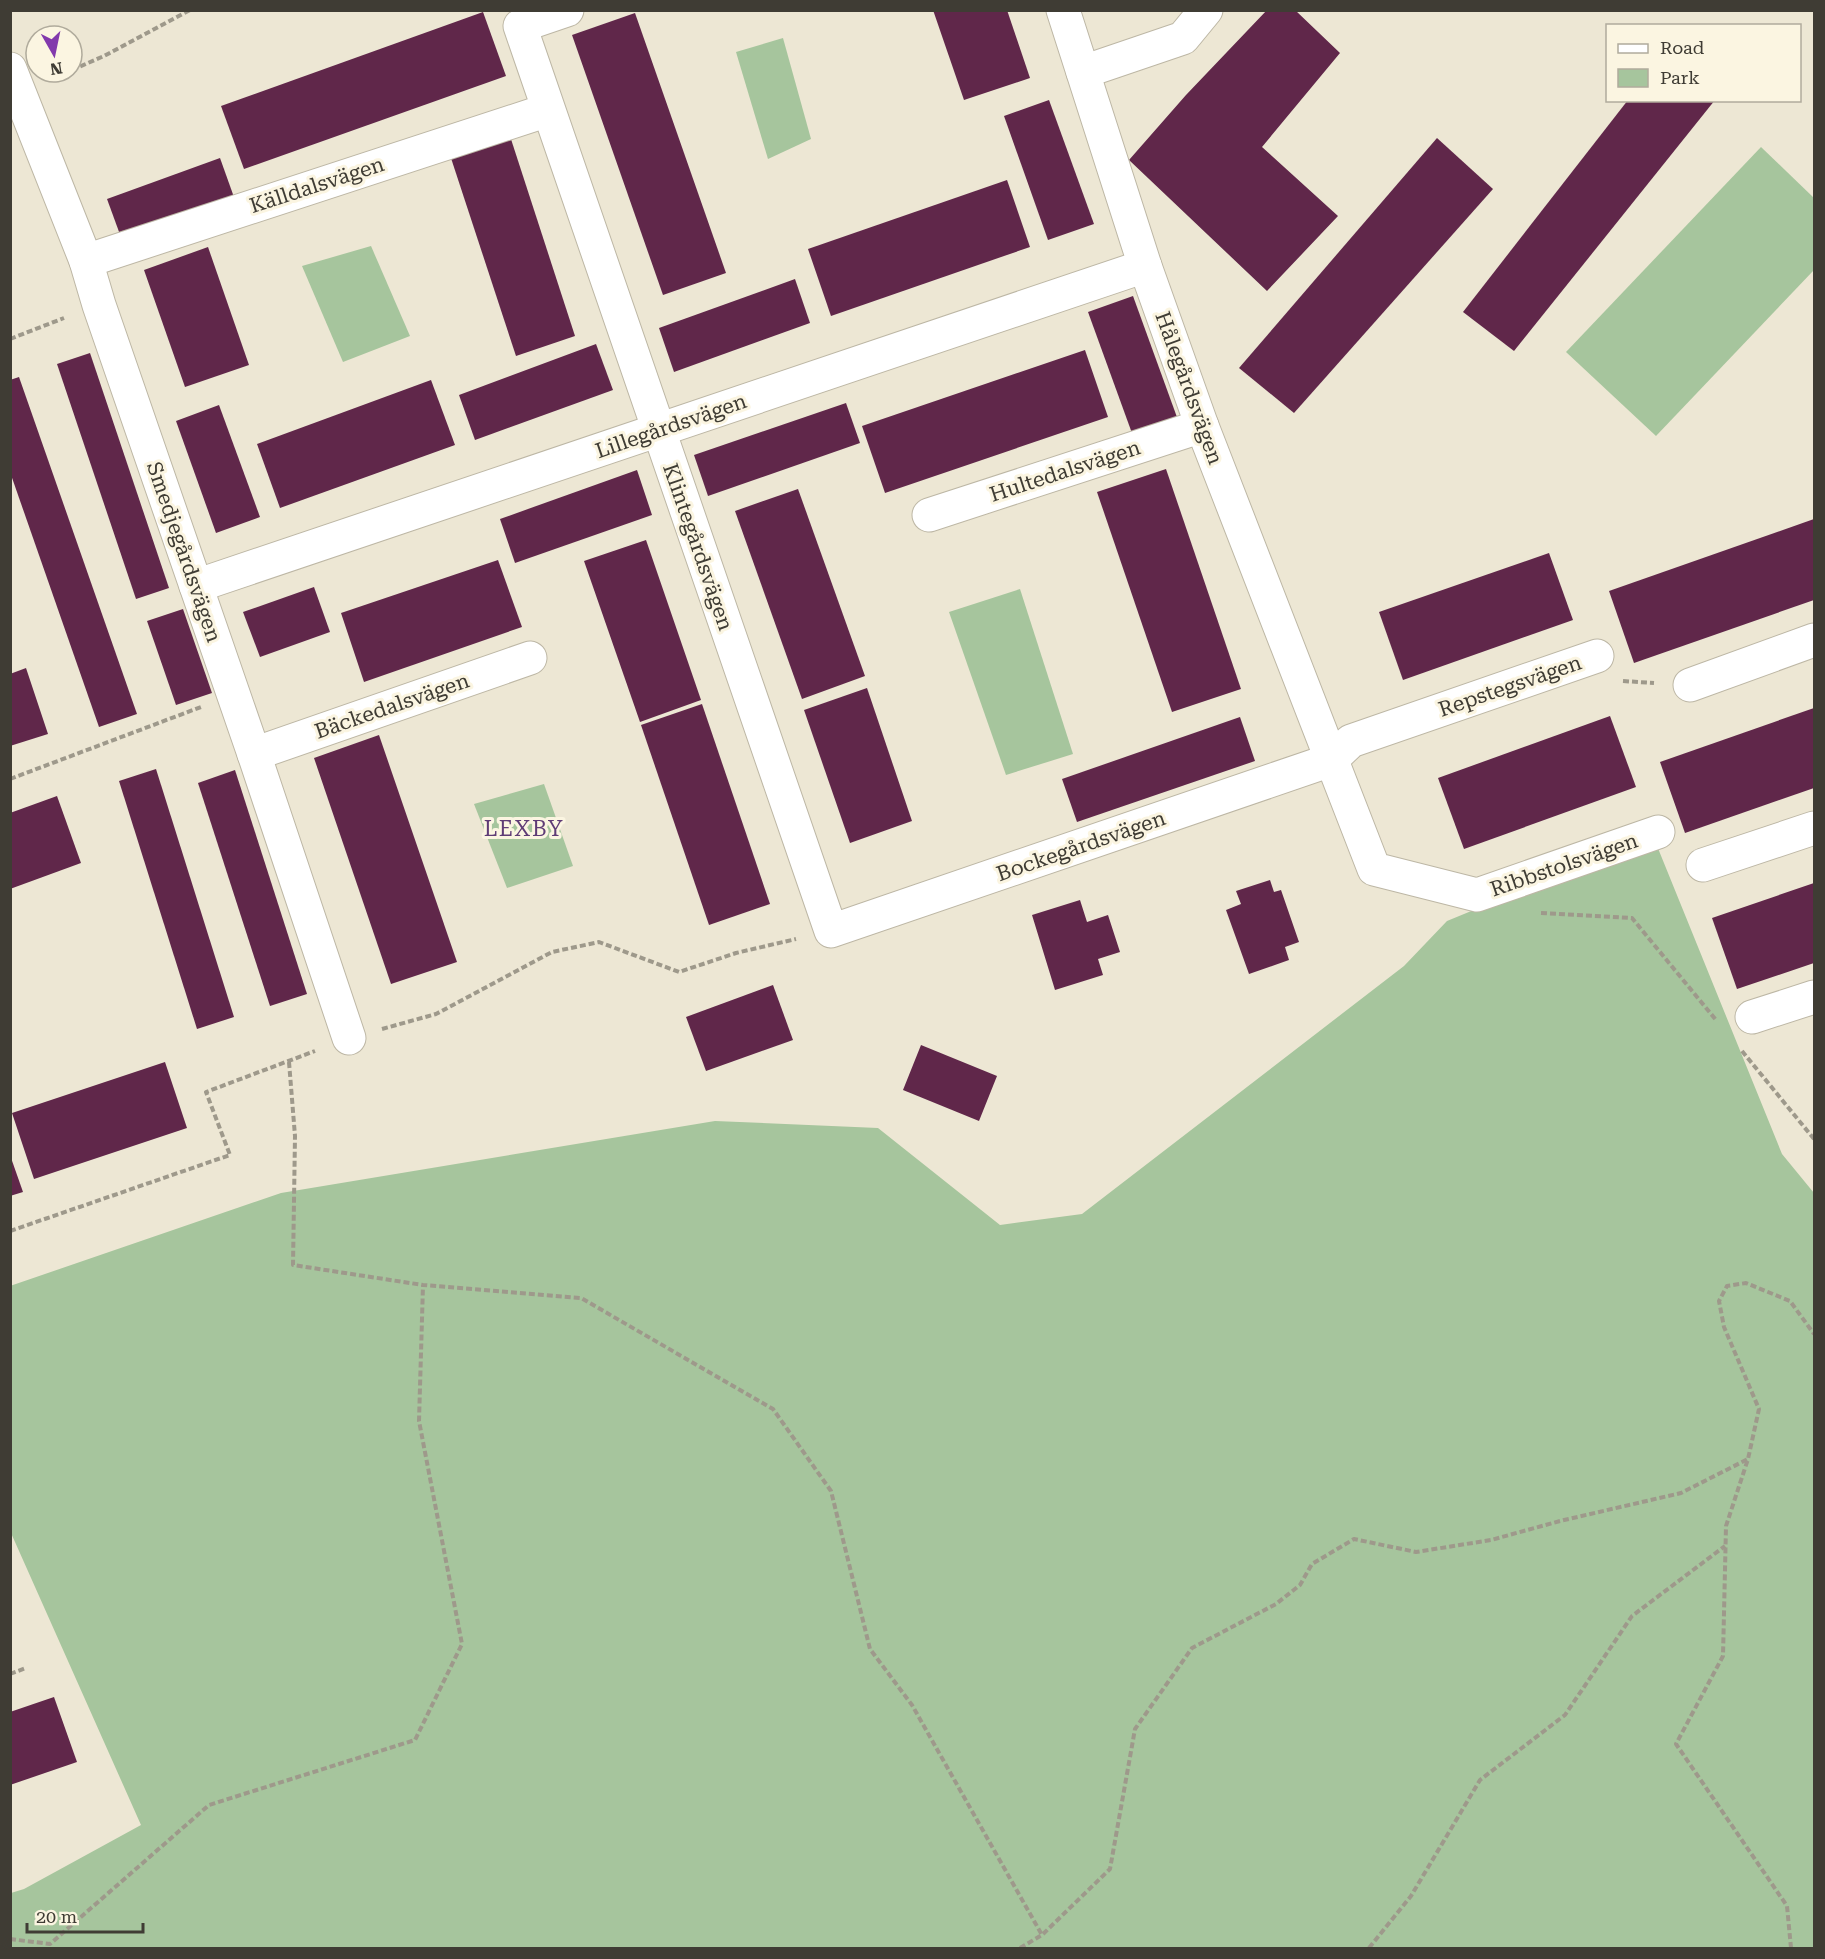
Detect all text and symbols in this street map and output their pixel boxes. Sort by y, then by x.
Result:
north arrow [24,24,84,84]
legend [1606,24,1801,102]
text: Road [1660,37,1705,58]
text: N [49,58,64,79]
text: Park [1660,67,1700,88]
street label: Källdalsvägen [247,152,388,218]
street label: Hålegårdsvägen [1150,308,1228,468]
street label: Lillegårdsvägen [592,389,750,463]
street label: Hultedalsvägen [987,435,1144,507]
street label: Smedjegårdsvägen [142,459,226,646]
street label: Klintegårdsvägen [658,460,738,634]
street label: Repstegsvägen [1435,650,1585,722]
street label: Bäckedalsvägen [312,668,473,744]
street label: Bockegårdsvägen [993,806,1169,886]
district label: LEXBY [484,816,564,841]
street label: Ribbstolsvägen [1487,828,1641,902]
scale bar [27,1896,142,1934]
text: 20 m [36,1906,77,1927]

